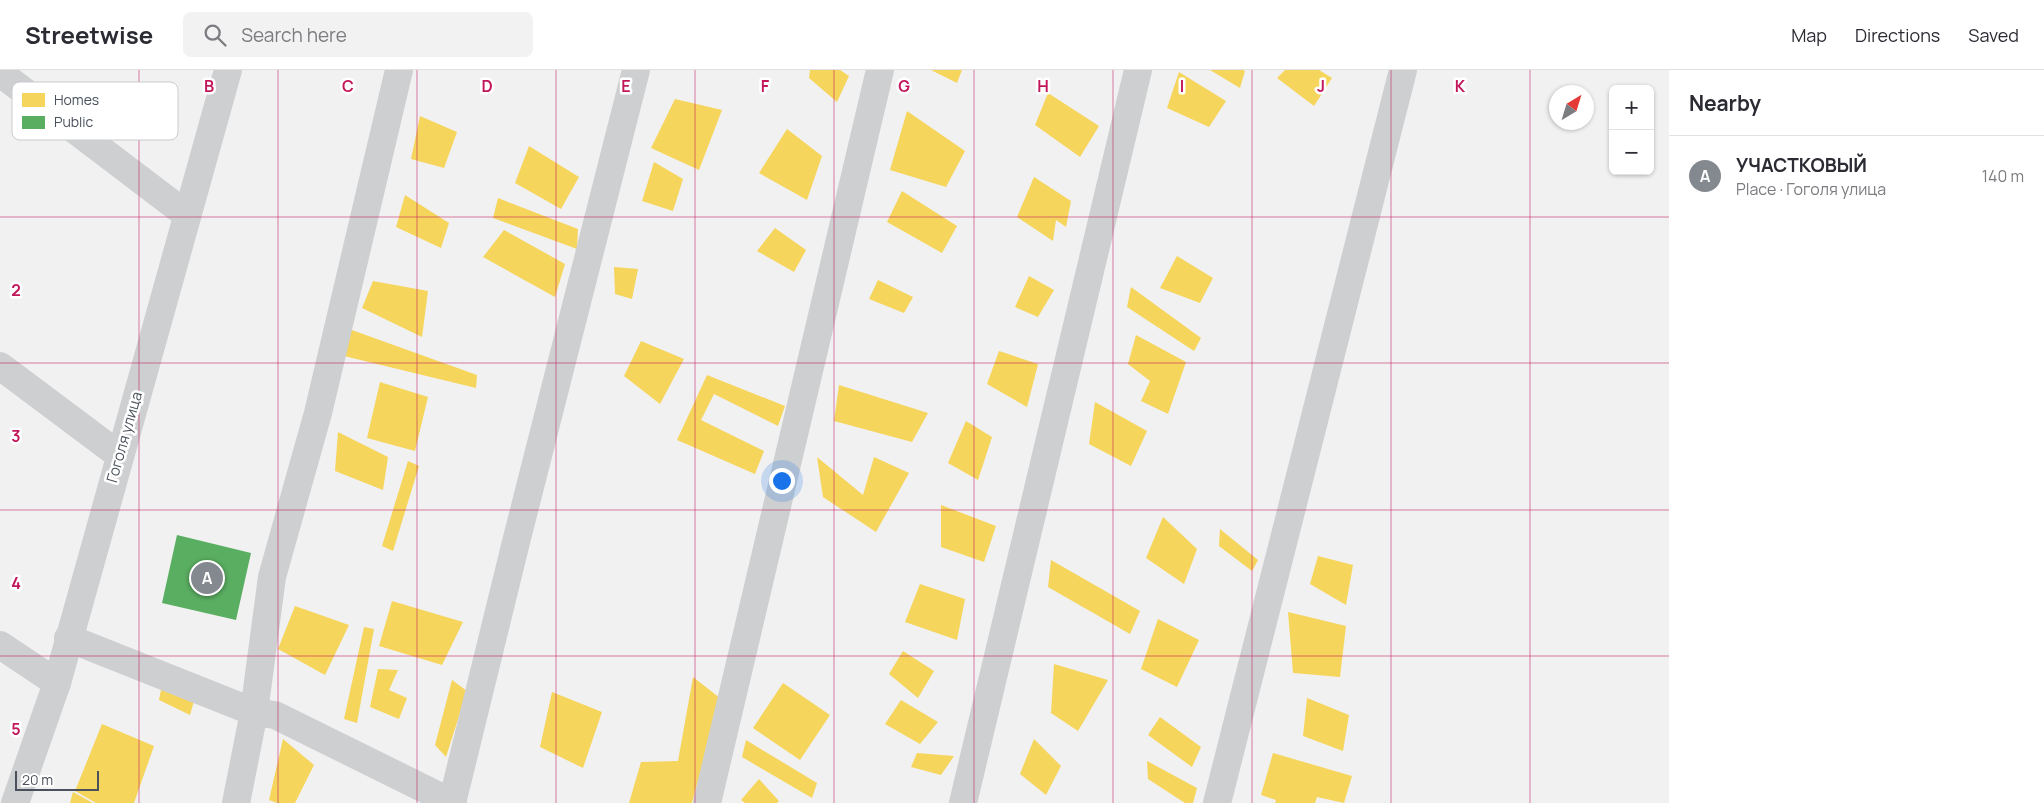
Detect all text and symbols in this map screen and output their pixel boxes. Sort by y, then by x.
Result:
search box [183,12,533,57]
text: Streetwise [25,18,153,51]
icon: search [201,21,229,49]
text: Search here [241,22,347,48]
text: Map [1791,23,1827,47]
text: Directions [1855,23,1940,47]
text: Saved [1968,23,2019,47]
text: B [204,75,214,97]
text: C [342,75,354,97]
text: D [481,75,493,97]
text: E [621,75,631,97]
text: F [761,75,770,97]
text: G [898,75,910,97]
text: H [1037,75,1049,97]
text: I [1180,75,1184,97]
text: J [1317,75,1325,97]
text: K [1455,75,1466,97]
legend [12,82,178,140]
north arrow [1549,85,1594,130]
map controls [1609,85,1654,175]
button: + [1609,85,1654,130]
text: Nearby [1689,89,1761,117]
text: Homes [54,90,99,109]
text: Public [54,112,94,131]
button: − [1609,130,1654,175]
text: УЧАСТКОВЫЙ [1736,152,1867,178]
text: A [1700,165,1710,187]
text: 140 m [1982,165,2024,187]
text: Place · Гоголя улица [1736,178,1886,200]
text: 2 [11,279,21,301]
street label: Гоголя улица [101,389,147,485]
text: 3 [11,425,21,447]
your location [769,468,795,494]
pin: A [191,559,223,597]
text: 4 [11,572,21,594]
text: 5 [11,718,21,740]
scale bar [15,768,99,791]
text: 20 m [22,770,53,789]

